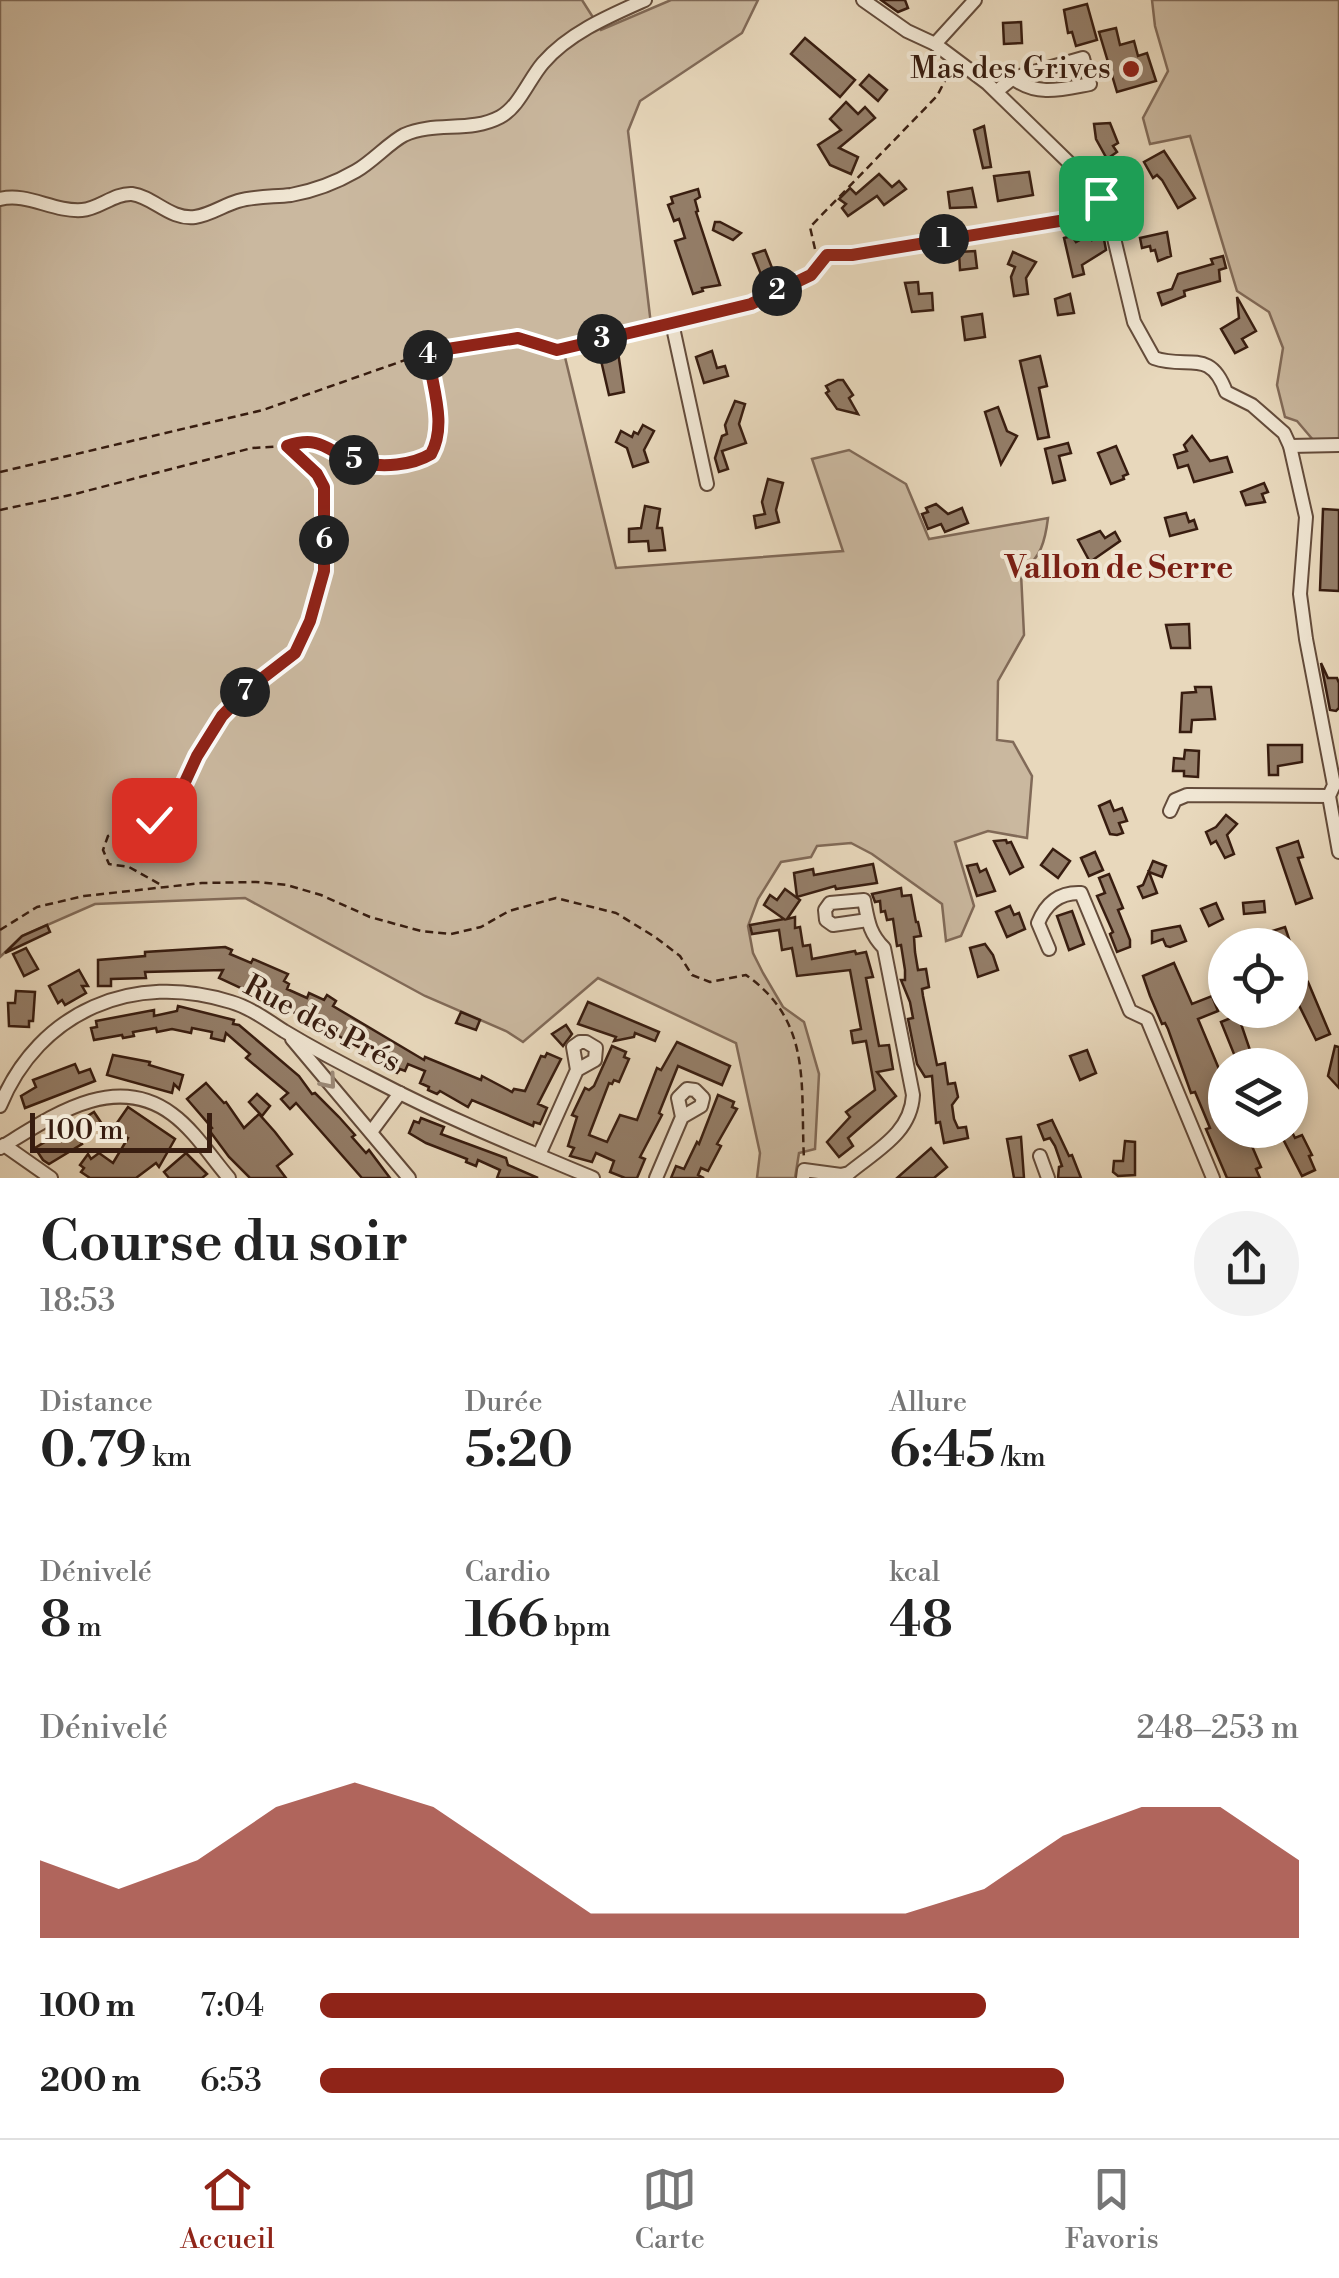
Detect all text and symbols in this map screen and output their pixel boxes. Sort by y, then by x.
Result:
place label: Mas des Grives [910,50,1111,88]
marker: Mas des Grives [1120,58,1142,80]
pin [1059,156,1144,241]
icon: arrive [1074,171,1129,226]
pin: 1 [919,214,969,264]
text: 1 [937,221,951,256]
pin: 2 [752,266,802,316]
text: 2 [768,273,786,308]
pin: 3 [577,314,627,364]
text: 3 [594,321,610,356]
pin: 4 [403,330,453,380]
text: 4 [419,337,437,372]
pin: 5 [329,435,379,485]
text: 5 [345,442,363,477]
pin: 6 [299,515,349,565]
text: 6 [315,522,333,557]
district label: Vallon de Serre [1004,548,1233,588]
pin: 7 [220,667,270,717]
text: 7 [237,674,253,709]
pin [112,778,197,863]
icon: check [127,793,182,848]
map controls [1208,928,1308,1148]
button: locate [1208,928,1308,1028]
street label: Rue des Prés [237,967,407,1081]
button: layers [1208,1048,1308,1148]
one-way arrow [317,1070,335,1088]
scale bar [30,1108,212,1152]
text: 100 m [45,1113,124,1148]
text: Course du soir [40,1209,408,1278]
button: share [1194,1211,1299,1316]
text: 18:53 [40,1281,115,1321]
text: Distance [40,1385,153,1420]
text: Durée [465,1385,543,1420]
text: Allure [889,1385,967,1420]
text: 0.79 [40,1420,147,1482]
text: 5:20 [465,1420,573,1482]
text: 6:45 [889,1420,995,1482]
text: km [147,1440,191,1475]
text: /km [995,1440,1046,1475]
text: Dénivelé [40,1555,152,1590]
text: Cardio [465,1555,551,1590]
text: kcal [889,1555,940,1590]
text: 8 [40,1590,71,1652]
text: 166 [465,1590,548,1652]
text: 48 [889,1590,953,1652]
text: m [71,1610,102,1645]
text: bpm [548,1610,611,1645]
text: Dénivelé [40,1708,168,1748]
text: 248–253 m [1136,1708,1299,1748]
text: 100 m [40,1986,135,2026]
text: 7:04 [200,1986,264,2026]
text: 200 m [40,2061,141,2101]
text: 6:53 [200,2061,262,2101]
tab: Accueil [180,2162,274,2257]
tab: Carte [635,2162,705,2257]
tab: Favoris [1065,2162,1159,2257]

